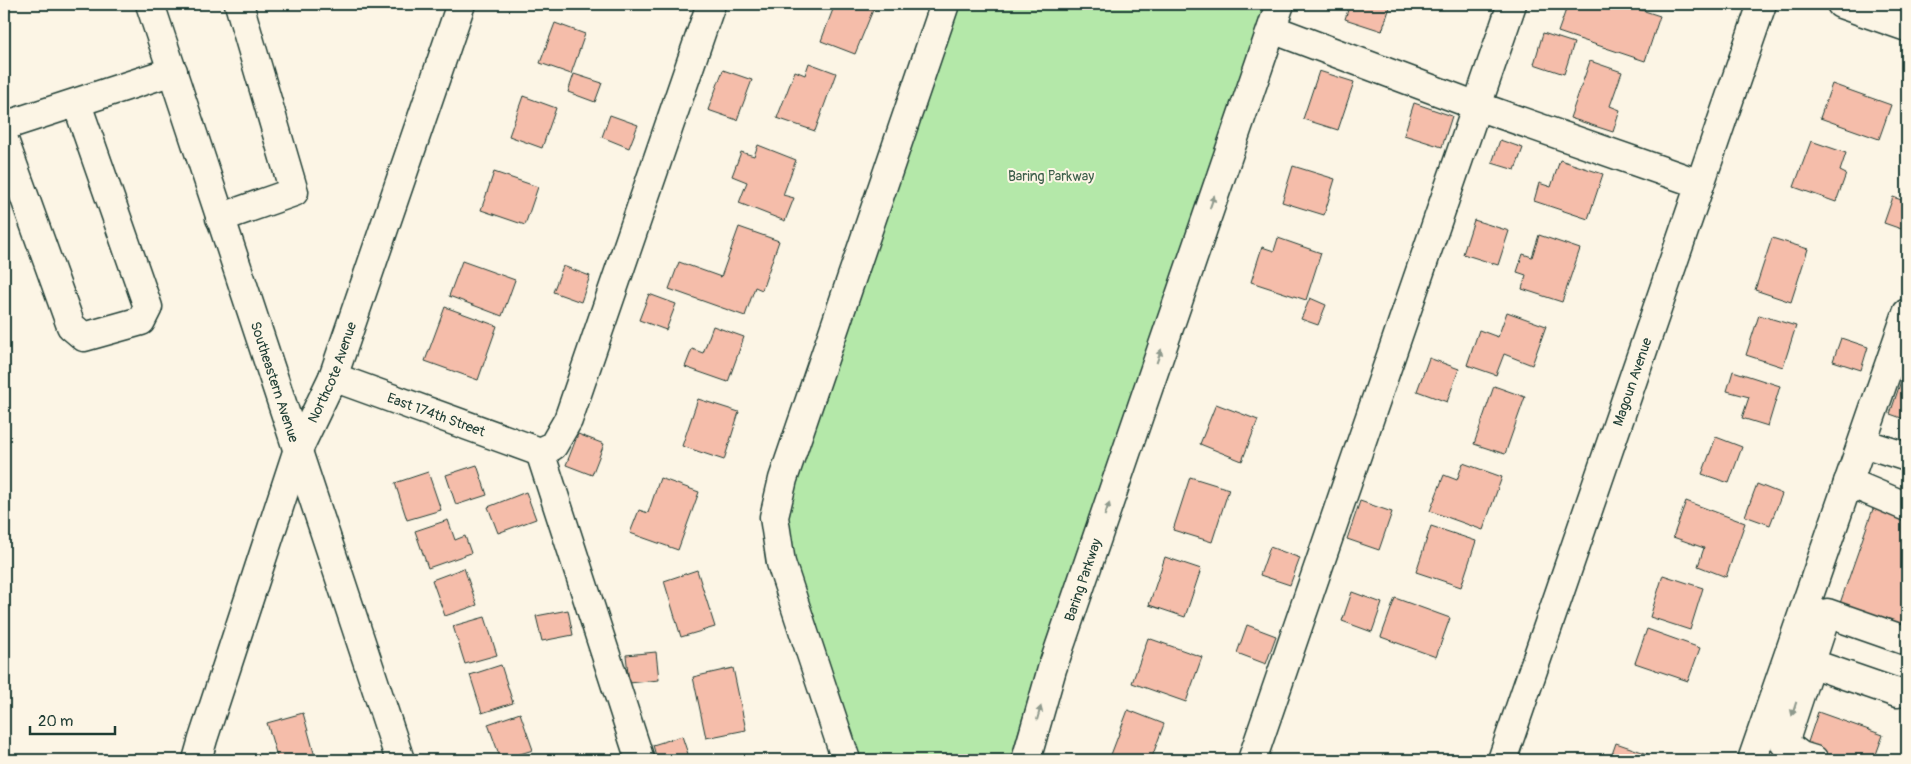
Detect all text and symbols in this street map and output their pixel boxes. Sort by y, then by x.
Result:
park label: Baring Parkway [1008,168,1094,185]
one-way arrow [1208,194,1216,209]
street label: Southeastern Avenue [247,319,302,445]
street label: Northcote Avenue [304,320,360,426]
street label: Magoun Avenue [1610,335,1656,428]
one-way arrow [1156,348,1163,363]
street label: East 174th Street [385,389,488,441]
one-way arrow [1103,502,1111,517]
street label: Baring Parkway [1061,536,1105,623]
one-way arrow [1790,702,1798,717]
scale bar [30,704,115,736]
one-way arrow [1035,706,1043,721]
text: 20 m [38,712,73,731]

